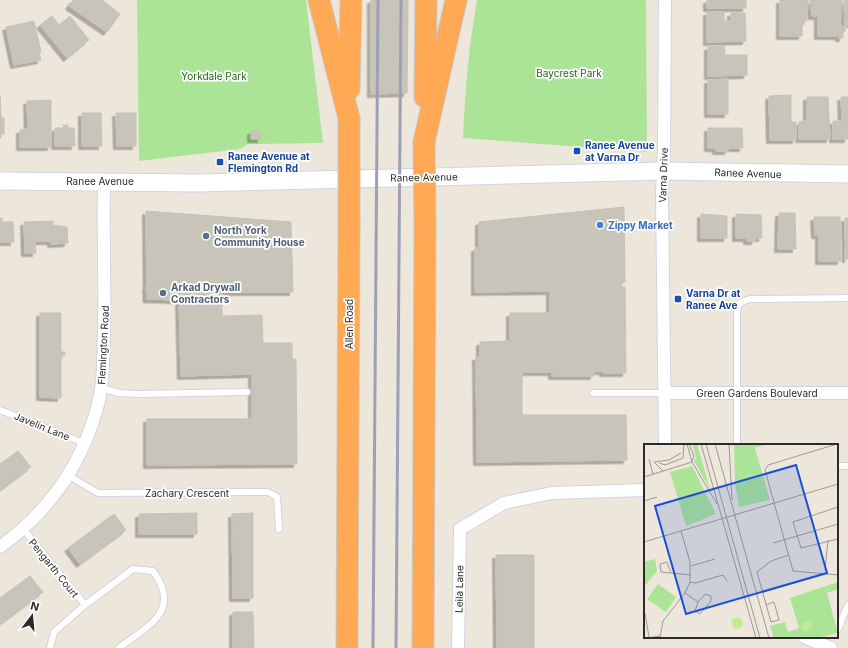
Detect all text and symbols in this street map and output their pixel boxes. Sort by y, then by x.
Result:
park label: Baycrest Park [536,67,602,79]
park label: Yorkdale Park [181,70,247,82]
place label: Ranee Avenue at Varna Dr [585,139,655,163]
marker: Ranee Avenue at Varna Dr [572,146,582,156]
street label: Varna Drive [656,147,670,203]
place label: Ranee Avenue at Flemington Rd [228,150,310,175]
marker: Ranee Avenue at Flemington Rd [215,157,225,167]
street label: Ranee Avenue [714,166,782,180]
street label: Ranee Avenue [390,170,458,184]
street label: Ranee Avenue [66,175,134,187]
place label: Zippy Market [608,219,673,232]
marker: Zippy Market [595,220,605,230]
place label: North York Community House [214,224,305,249]
marker: North York Community House [201,231,211,241]
place label: Arkad Drywall Contractors [171,281,240,305]
place label: Varna Dr at Ranee Ave [686,287,741,311]
marker: Arkad Drywall Contractors [158,288,168,298]
marker: Varna Dr at Ranee Ave [673,294,683,304]
street label: Allen Road [343,299,355,349]
street label: Flemington Road [95,305,111,385]
street label: Green Gardens Boulevard [696,387,818,399]
street label: Javelin Lane [12,409,72,443]
inset map [644,444,838,638]
street label: Zachary Crescent [145,487,230,499]
street label: Pengarth Court [27,536,82,600]
street label: Leila Lane [453,565,465,613]
north arrow [12,596,52,636]
text: N [29,599,41,614]

